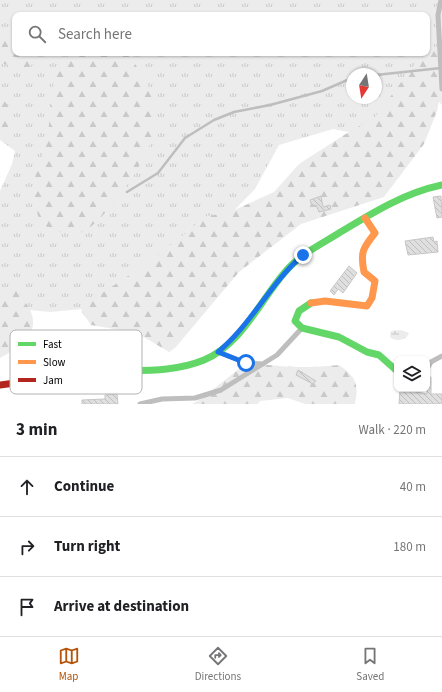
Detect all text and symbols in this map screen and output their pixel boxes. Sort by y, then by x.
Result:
search box [12,12,430,56]
icon: search [26,23,48,45]
text: Search here [58,24,132,45]
north arrow [346,68,382,104]
route end [294,246,312,264]
legend [10,330,142,394]
text: Fast [43,337,62,352]
route start [237,354,255,372]
text: Slow [43,355,66,370]
map controls [394,356,430,392]
button: layers [394,356,430,392]
text: Jam [43,373,63,388]
text: 3 min [16,418,57,442]
text: Walk · 220 m [358,421,426,439]
icon: ahead [16,476,38,498]
text: Continue [54,476,114,497]
text: 40 m [400,478,426,496]
icon: right [16,536,38,558]
text: Turn right [54,536,120,557]
text: 180 m [393,538,426,556]
icon: arrive [16,596,38,618]
text: Arrive at destination [54,596,189,617]
tab: Map [58,645,80,684]
tab: Directions [195,645,241,684]
tab: Saved [356,645,384,684]

